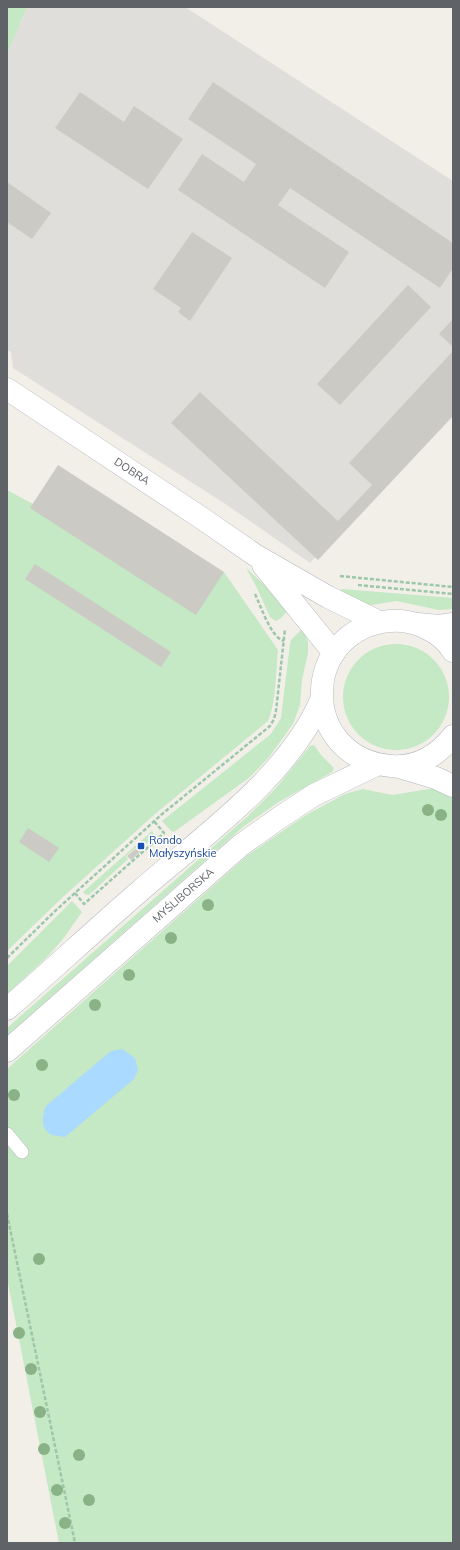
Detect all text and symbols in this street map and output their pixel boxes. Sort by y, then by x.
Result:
street label: DOBRA [112,454,152,488]
place label: Rondo Małyszyńskie [149,833,216,860]
marker: Rondo Małyszyńskie [136,841,146,851]
street label: MYŚLIBORSKA [149,865,217,925]

